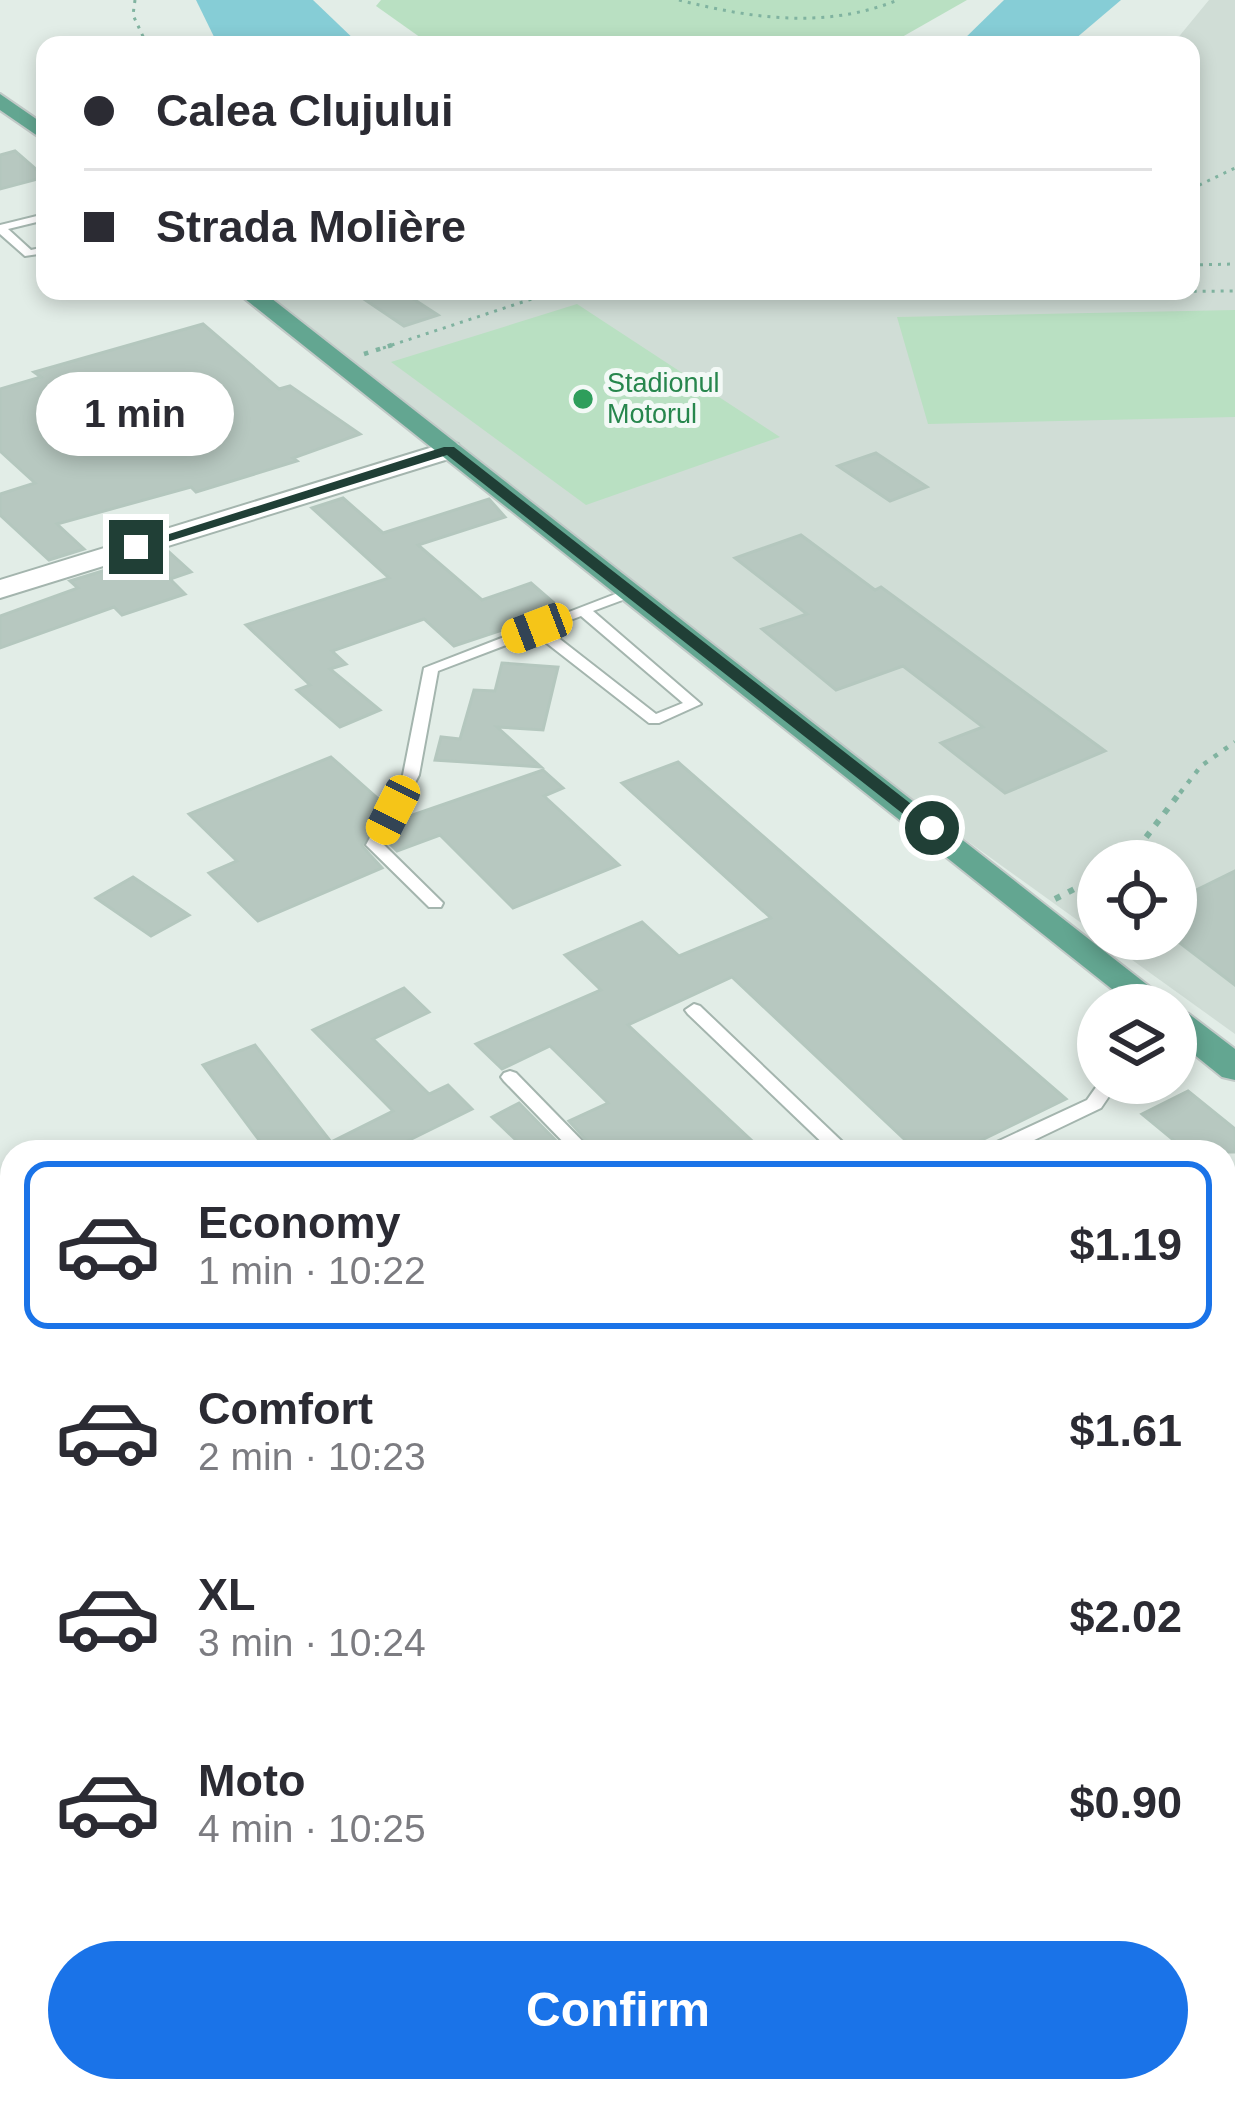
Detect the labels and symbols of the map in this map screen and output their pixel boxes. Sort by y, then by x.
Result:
place label: Stadionul Motorul [607,368,720,429]
callout: 1 min [37,373,235,457]
marker: Stadionul Motorul [570,386,596,412]
route end [109,520,163,574]
car [497,598,577,658]
car [361,770,425,850]
route start [905,801,959,855]

